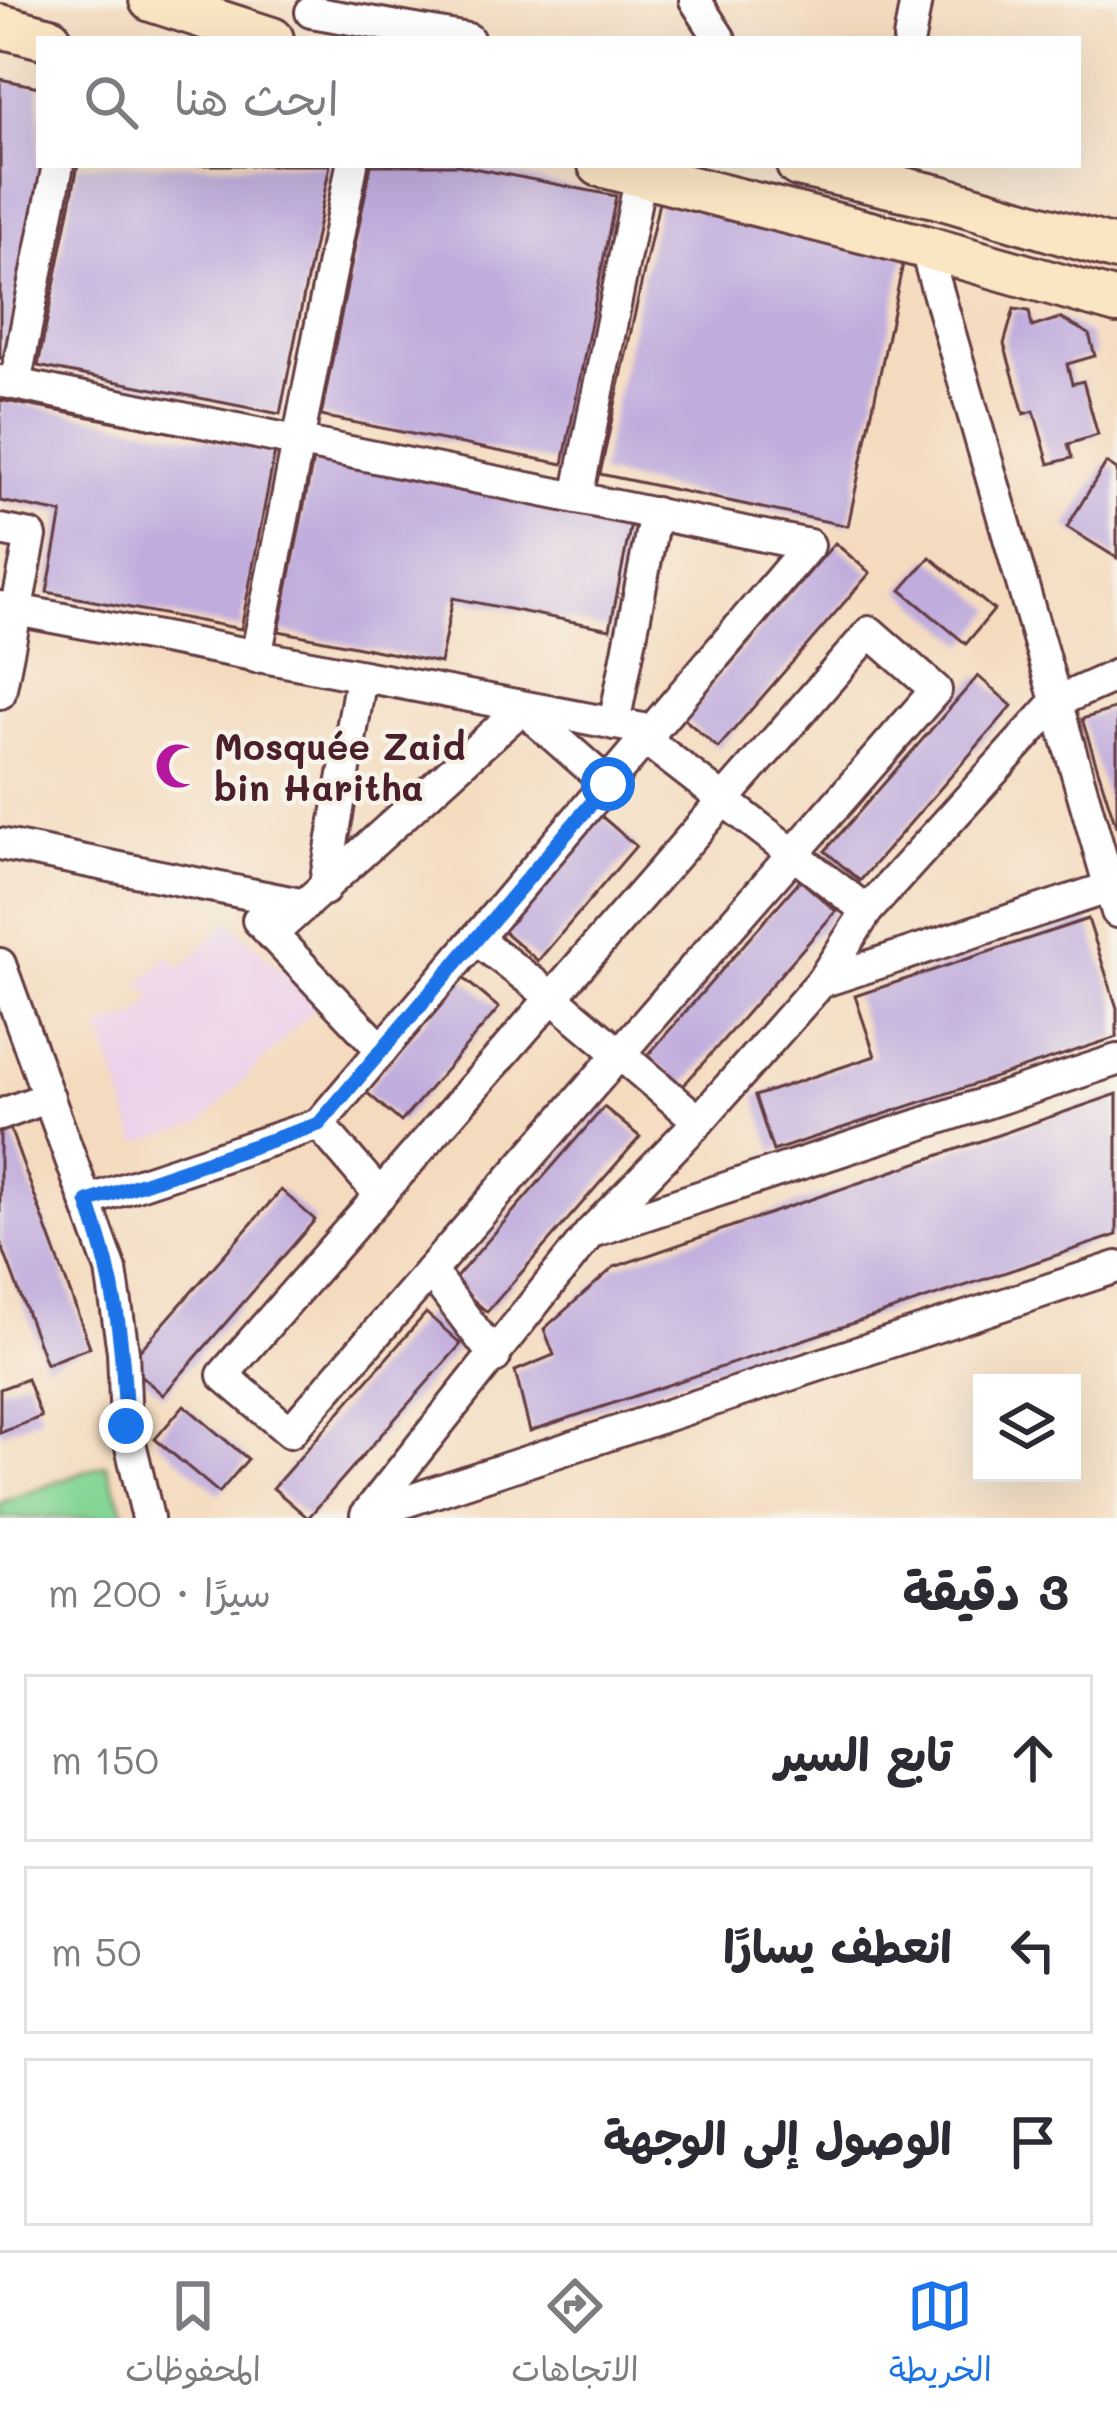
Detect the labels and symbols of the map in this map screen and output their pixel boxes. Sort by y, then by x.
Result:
place label: Mosquée Zaid bin Haritha [214,722,465,810]
mosque icon: Mosquée Zaid bin Haritha [153,741,203,791]
route start [581,757,635,811]
route end [99,1399,153,1453]

